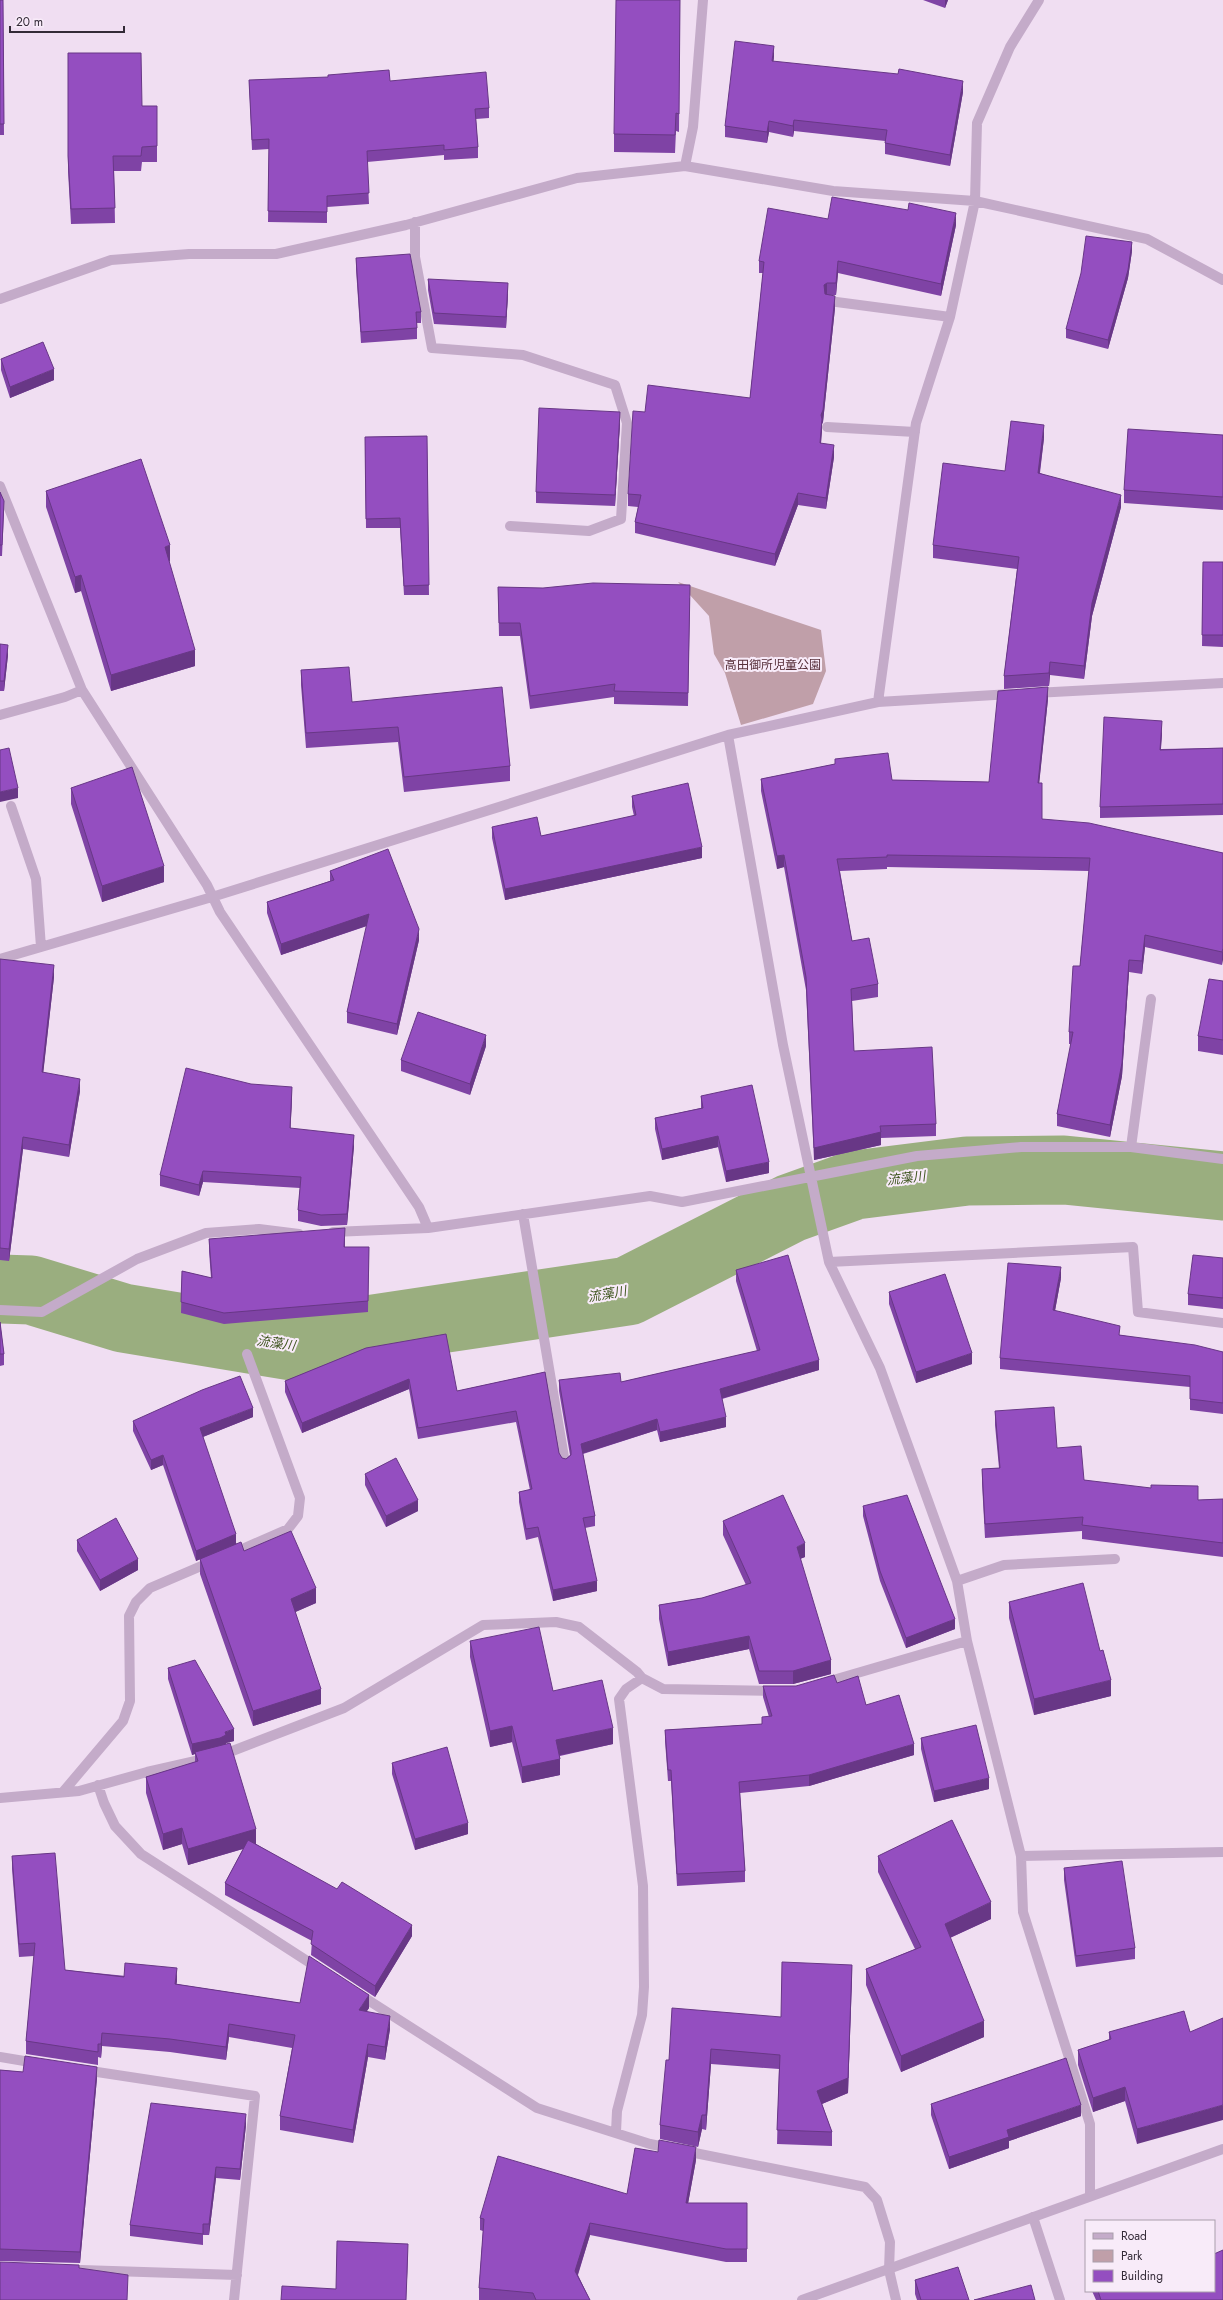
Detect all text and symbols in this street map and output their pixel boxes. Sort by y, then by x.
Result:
scale bar [10,8,124,34]
text: 20 m [16,13,43,31]
park label: 高田御所児童公園 [725,656,821,674]
water label: 流藻川 [885,1166,928,1190]
water label: 流藻川 [586,1281,630,1307]
water label: 流藻川 [255,1331,299,1355]
legend [1085,2220,1215,2292]
text: Road [1121,2227,1147,2245]
text: Park [1121,2247,1143,2265]
text: Building [1121,2267,1163,2285]

